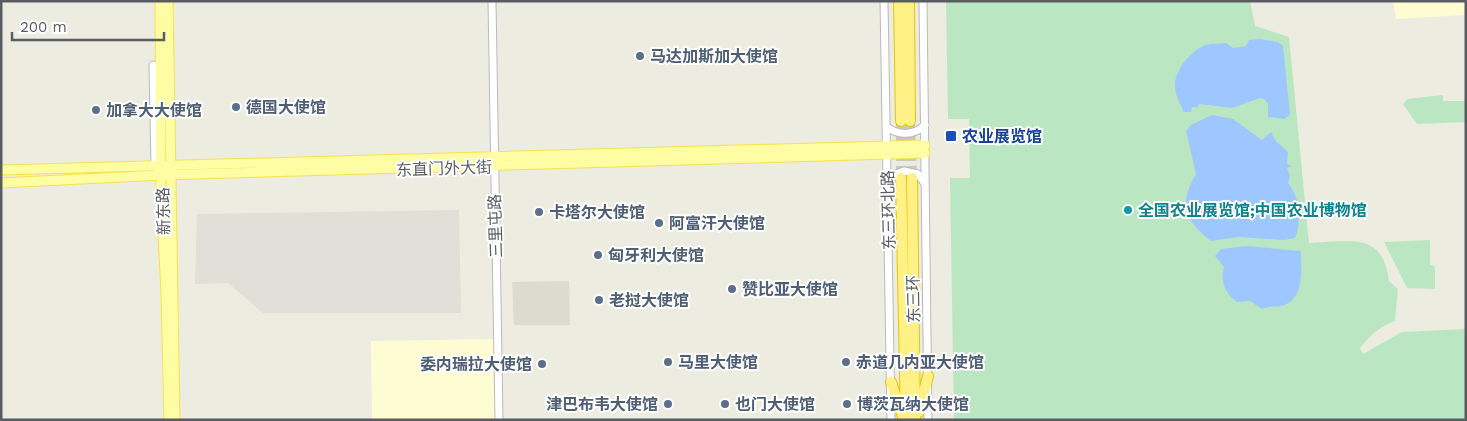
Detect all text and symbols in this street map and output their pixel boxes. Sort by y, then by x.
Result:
scale bar [12,10,165,42]
text: 200 m [20,18,67,36]
place label: 马达加斯加大使馆 [650,47,778,66]
marker: 马达加斯加大使馆 [634,50,646,62]
place label: 德国大使馆 [246,98,326,117]
place label: 加拿大大使馆 [106,101,202,120]
marker: 德国大使馆 [230,101,242,113]
marker: 加拿大大使馆 [90,104,102,116]
place label: 农业展览馆 [962,127,1042,146]
marker: 农业展览馆 [944,129,958,143]
street label: 东直门外大街 [396,157,492,180]
street label: 东三环北路 [878,170,899,250]
street label: 新东路 [154,187,173,235]
street label: 三里屯路 [485,194,506,258]
place label: 全国农业展览馆;中国农业博物馆 [1138,201,1367,220]
place label: 卡塔尔大使馆 [549,203,645,222]
marker: 全国农业展览馆;中国农业博物馆 [1122,204,1134,216]
marker: 卡塔尔大使馆 [533,206,545,218]
place label: 阿富汗大使馆 [669,214,765,233]
marker: 阿富汗大使馆 [653,217,665,229]
place label: 匈牙利大使馆 [608,246,704,265]
marker: 匈牙利大使馆 [592,249,604,261]
street label: 东三环 [904,275,923,323]
place label: 赞比亚大使馆 [742,280,838,299]
marker: 赞比亚大使馆 [726,283,738,295]
place label: 老挝大使馆 [609,291,689,310]
marker: 老挝大使馆 [593,294,605,306]
place label: 马里大使馆 [678,353,758,372]
place label: 赤道几内亚大使馆 [856,353,984,372]
place label: 委内瑞拉大使馆 [420,355,532,374]
marker: 马里大使馆 [662,356,674,368]
marker: 赤道几内亚大使馆 [840,356,852,368]
marker: 委内瑞拉大使馆 [536,358,548,370]
place label: 津巴布韦大使馆 [546,395,658,414]
place label: 也门大使馆 [735,395,815,414]
place label: 博茨瓦纳大使馆 [857,395,969,414]
marker: 津巴布韦大使馆 [662,398,674,410]
marker: 也门大使馆 [719,398,731,410]
marker: 博茨瓦纳大使馆 [841,398,853,410]

